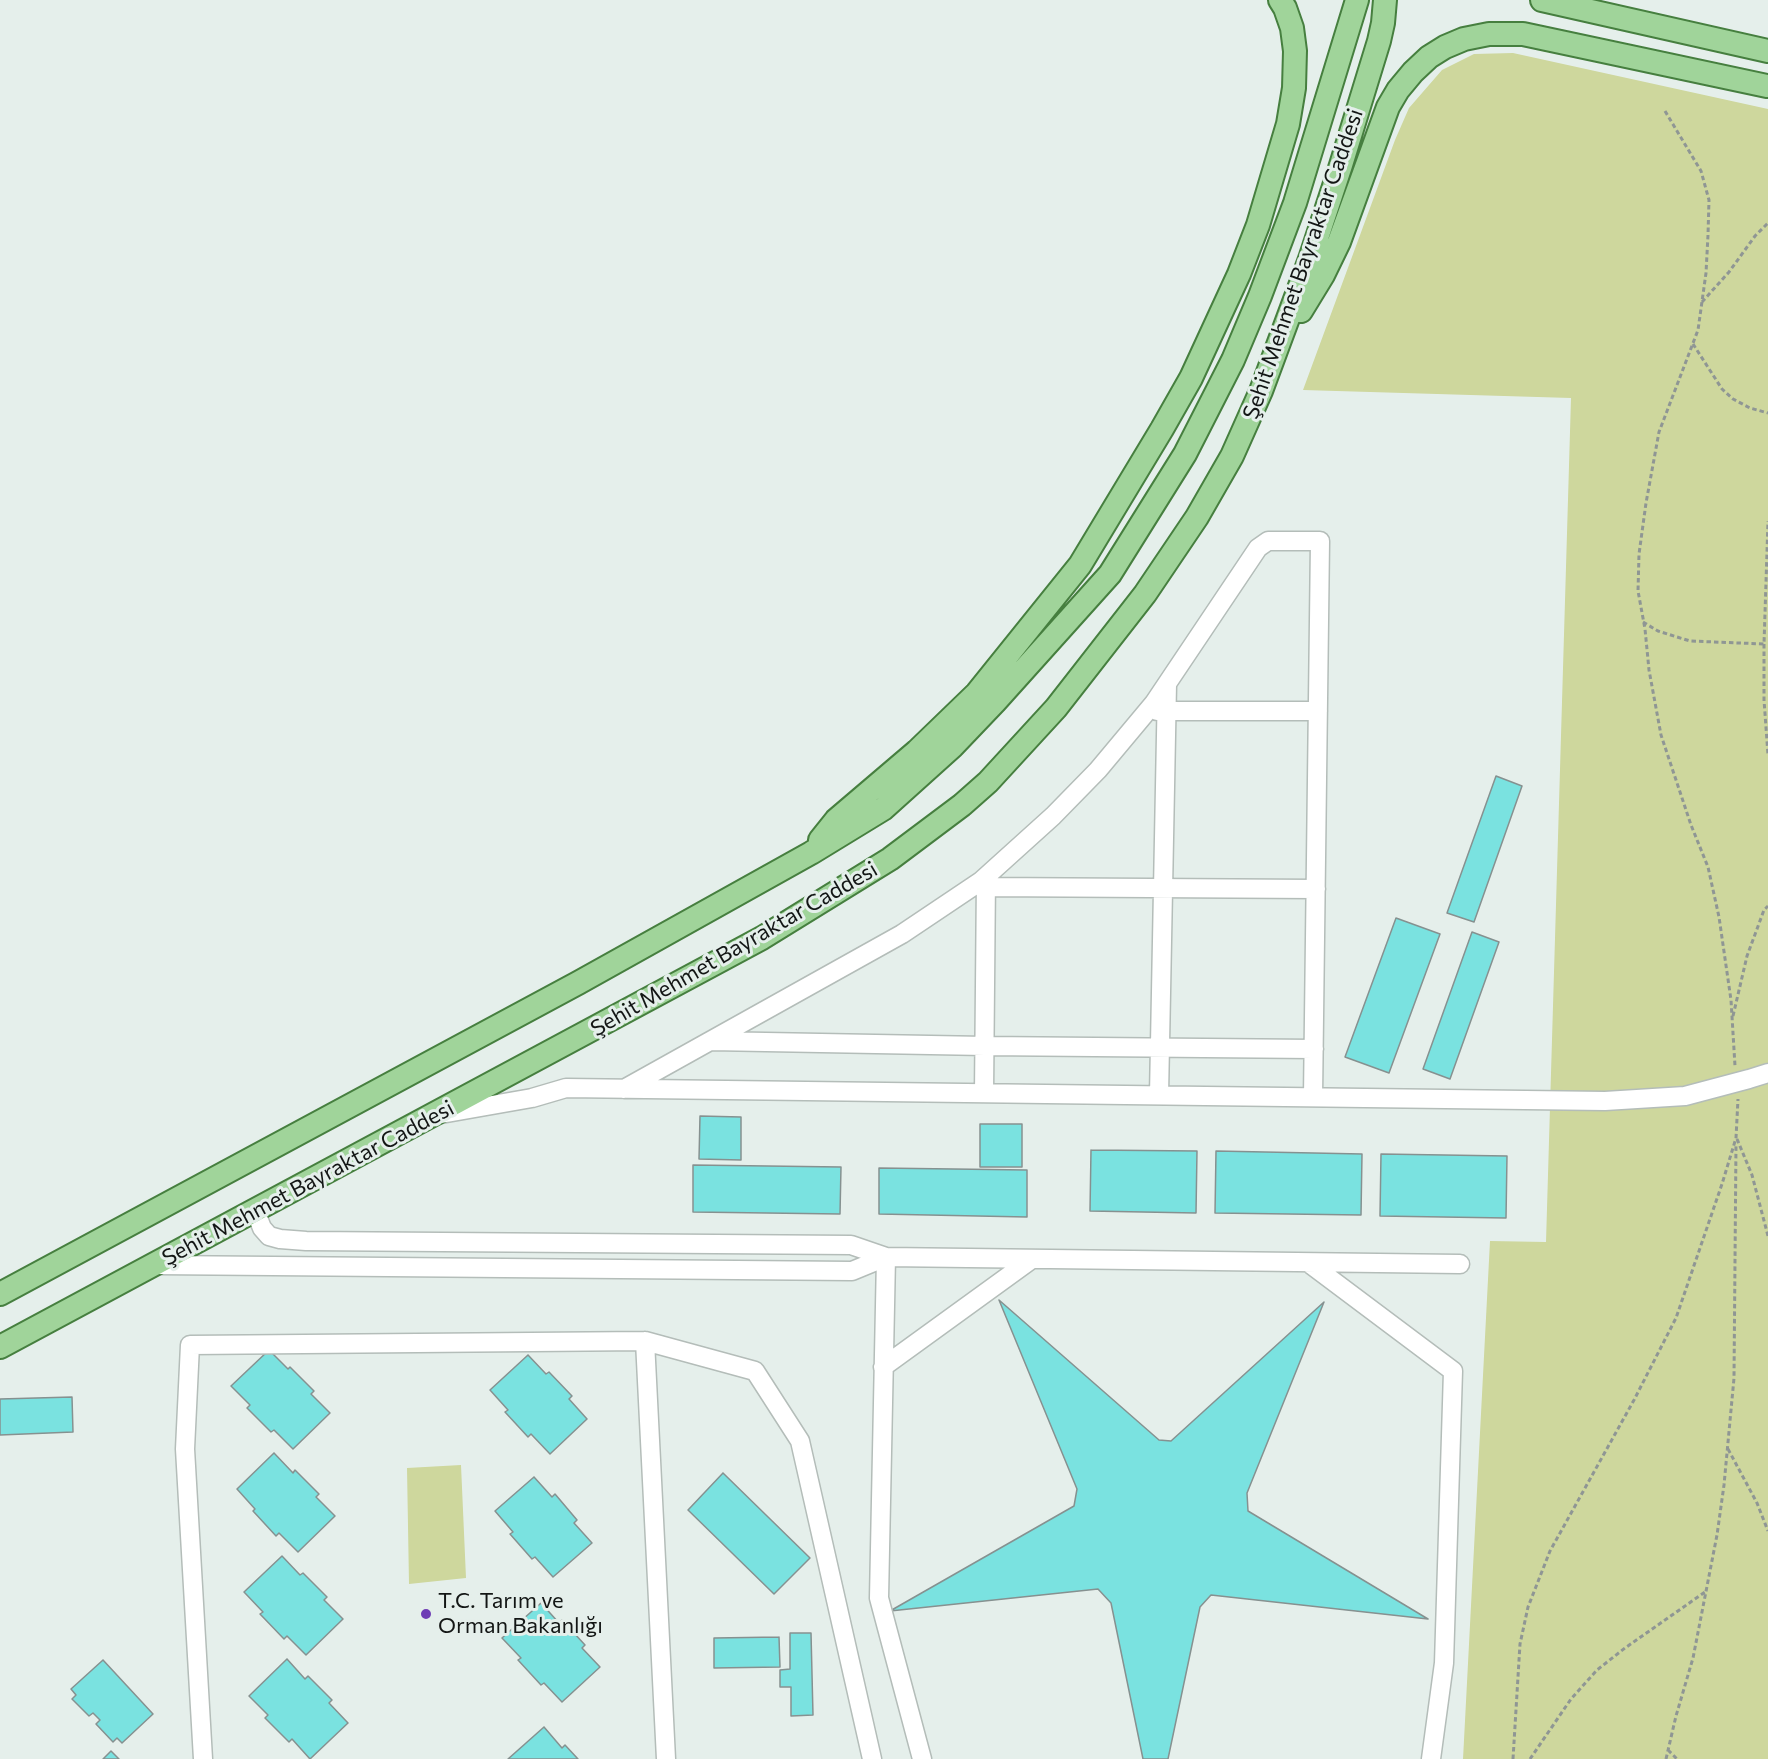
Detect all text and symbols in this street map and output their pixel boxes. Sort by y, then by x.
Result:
street label: Şehit Mehmet Bayraktar Caddesi [1237,105,1369,423]
street label: Şehit Mehmet Bayraktar Caddesi [586,856,882,1042]
street label: Şehit Mehmet Bayraktar Caddesi [158,1095,458,1271]
place label: T.C. Tarım ve Orman Bakanlığı [438,1588,603,1640]
marker: T.C. Tarım ve Orman Bakanlığı [419,1607,433,1621]

